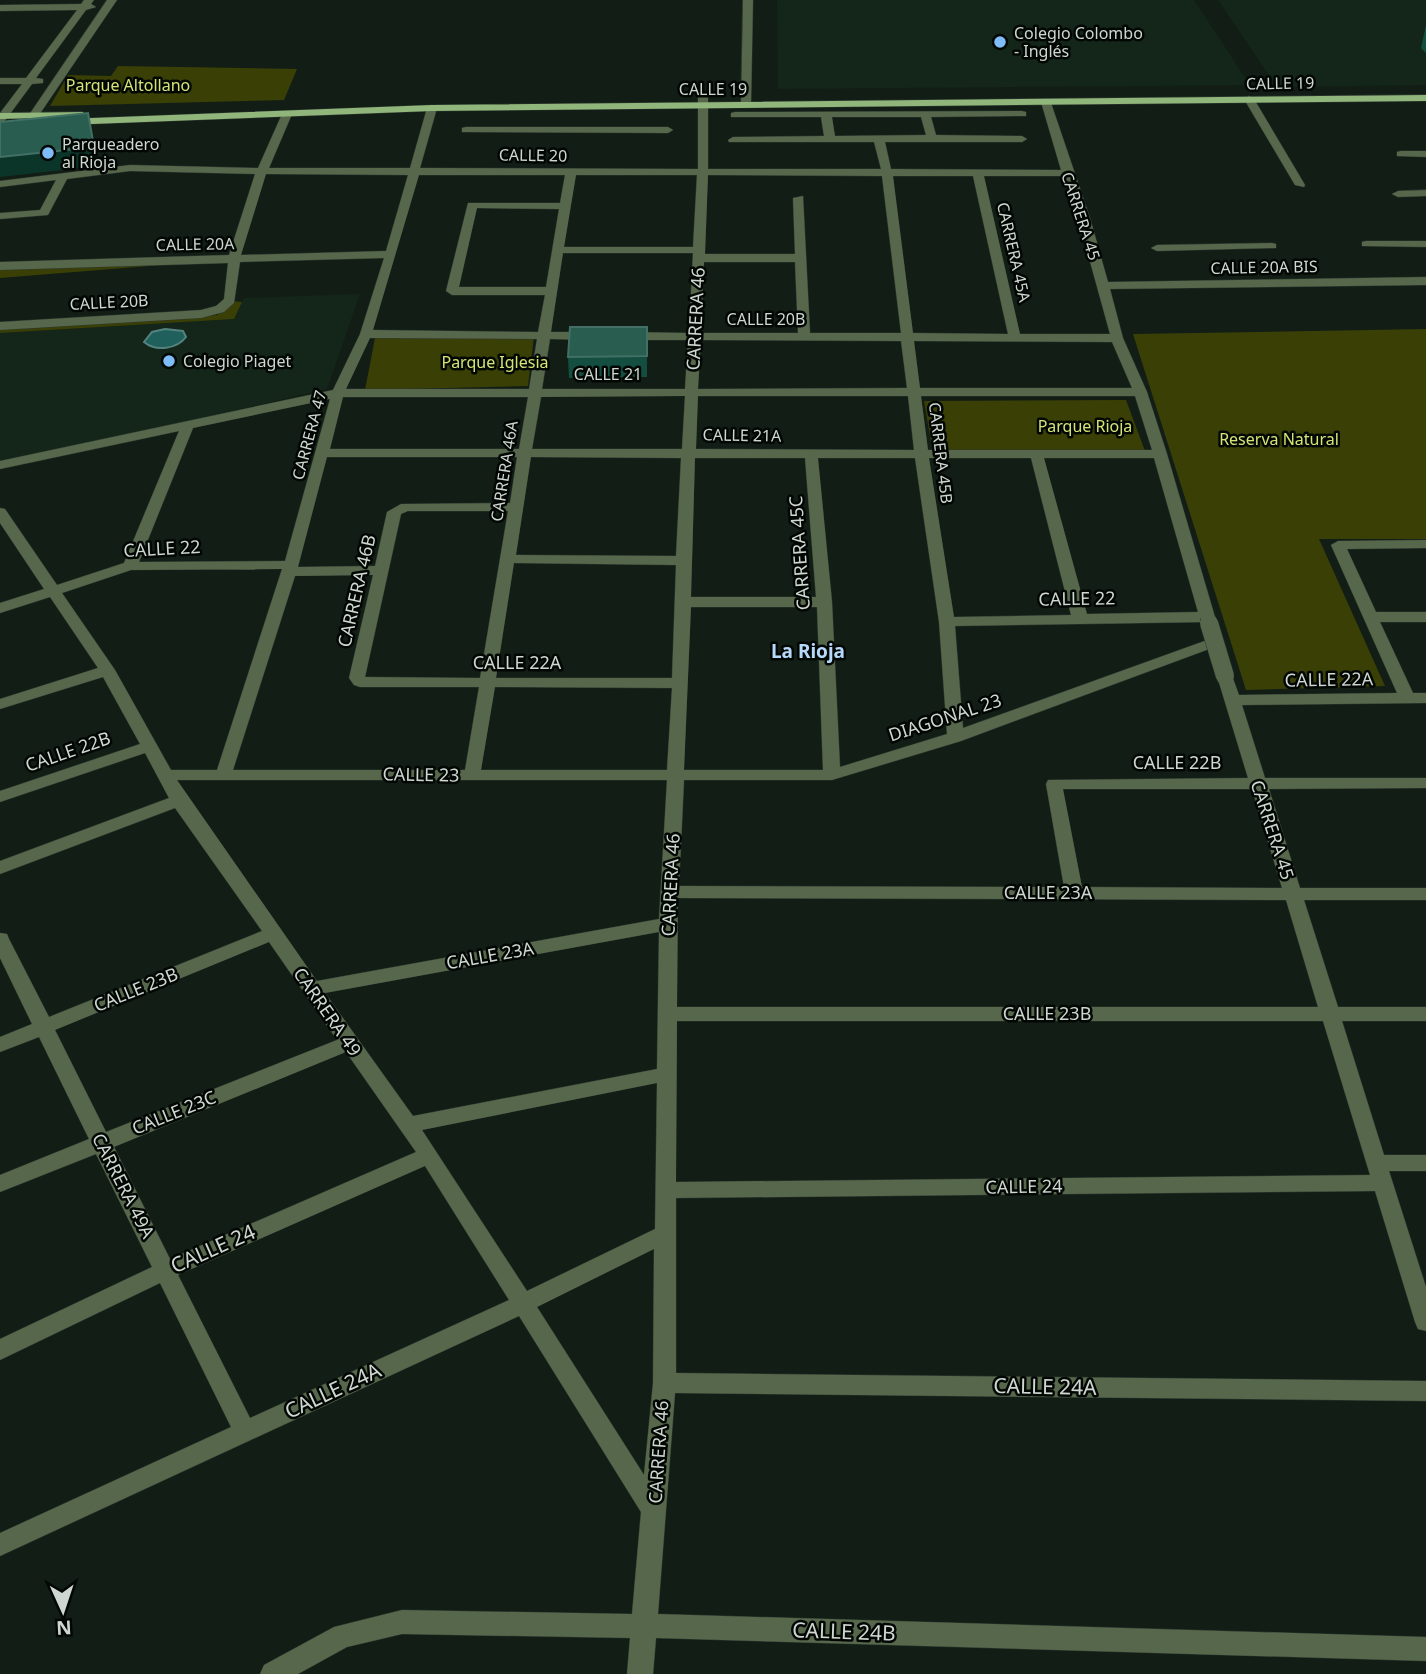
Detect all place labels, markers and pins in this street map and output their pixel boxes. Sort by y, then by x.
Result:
place label: Colegio Colombo - Inglés [1014,22,1143,62]
marker: Colegio Colombo - Inglés [992,34,1008,50]
place label: Parqueadero al Rioja [62,133,160,173]
marker: Parqueadero al Rioja [40,145,56,161]
place label: Colegio Piaget [183,350,291,372]
marker: Colegio Piaget [161,353,177,369]

